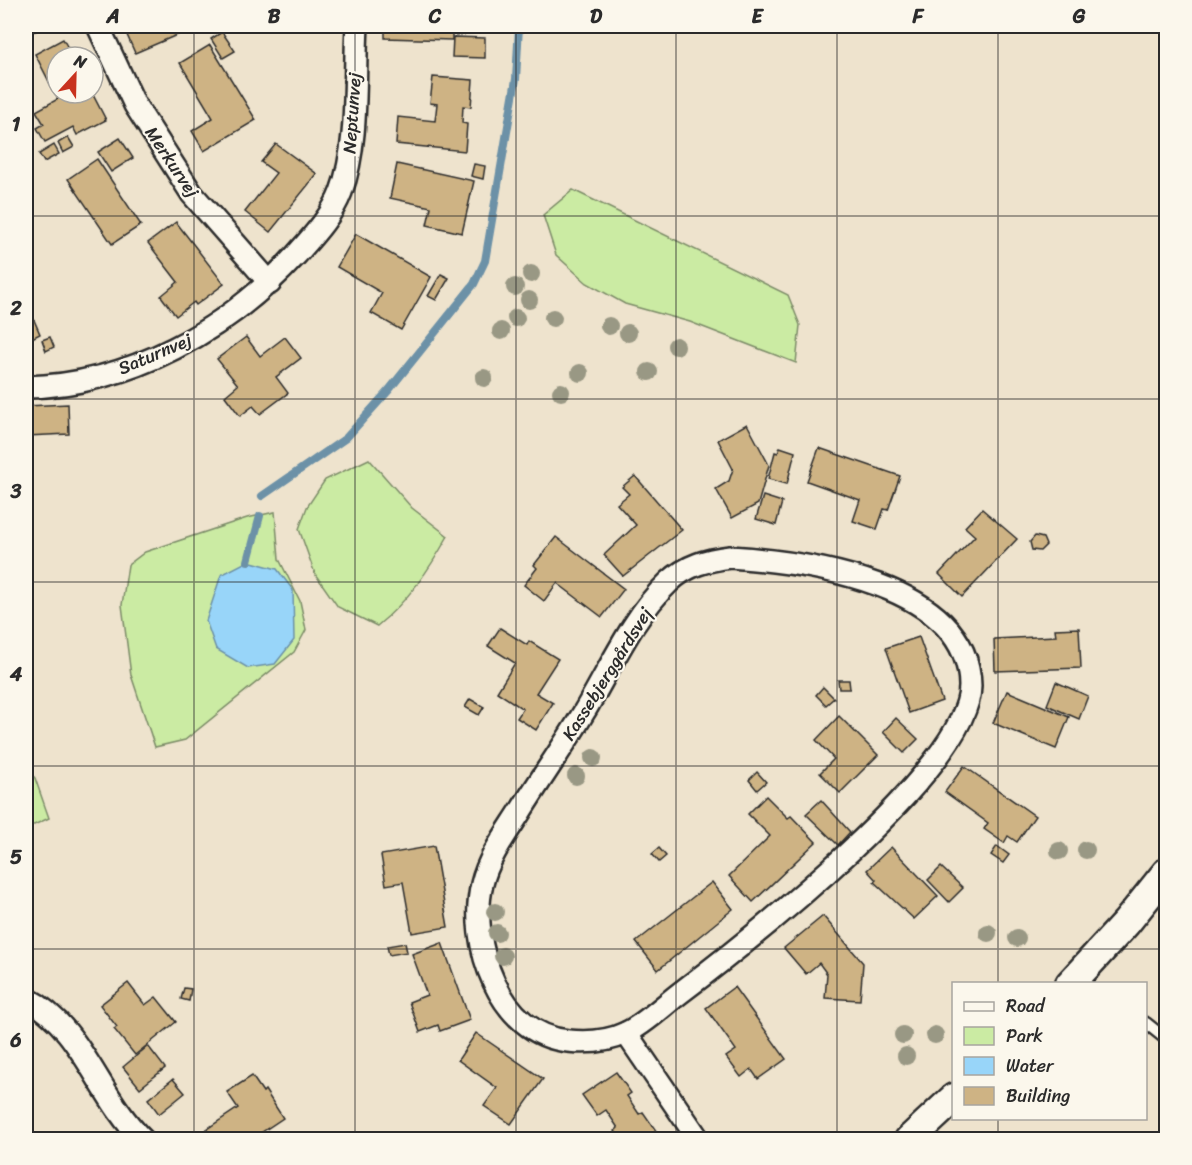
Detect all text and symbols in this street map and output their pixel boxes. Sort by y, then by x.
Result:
text: A [105,0,120,34]
text: B [268,0,281,34]
text: C [428,0,442,34]
text: D [590,0,603,34]
text: E [751,0,764,34]
text: F [912,0,925,34]
text: G [1072,0,1086,34]
north arrow [45,45,105,105]
text: N [69,46,92,77]
street label: Neptunvej [333,71,371,155]
text: 1 [12,107,21,142]
street label: Merkurvej [136,120,208,205]
text: 2 [9,291,22,326]
street label: Saturnvej [113,324,197,384]
text: 3 [10,474,22,509]
street label: Kassebjerggårdsvej [553,600,661,747]
text: 4 [9,657,23,692]
text: 5 [10,840,22,875]
legend [952,982,1147,1120]
text: Road [1006,990,1046,1022]
text: Park [1006,1020,1043,1052]
text: 6 [9,1023,22,1058]
text: Water [1006,1050,1055,1082]
text: Building [1006,1080,1070,1112]

